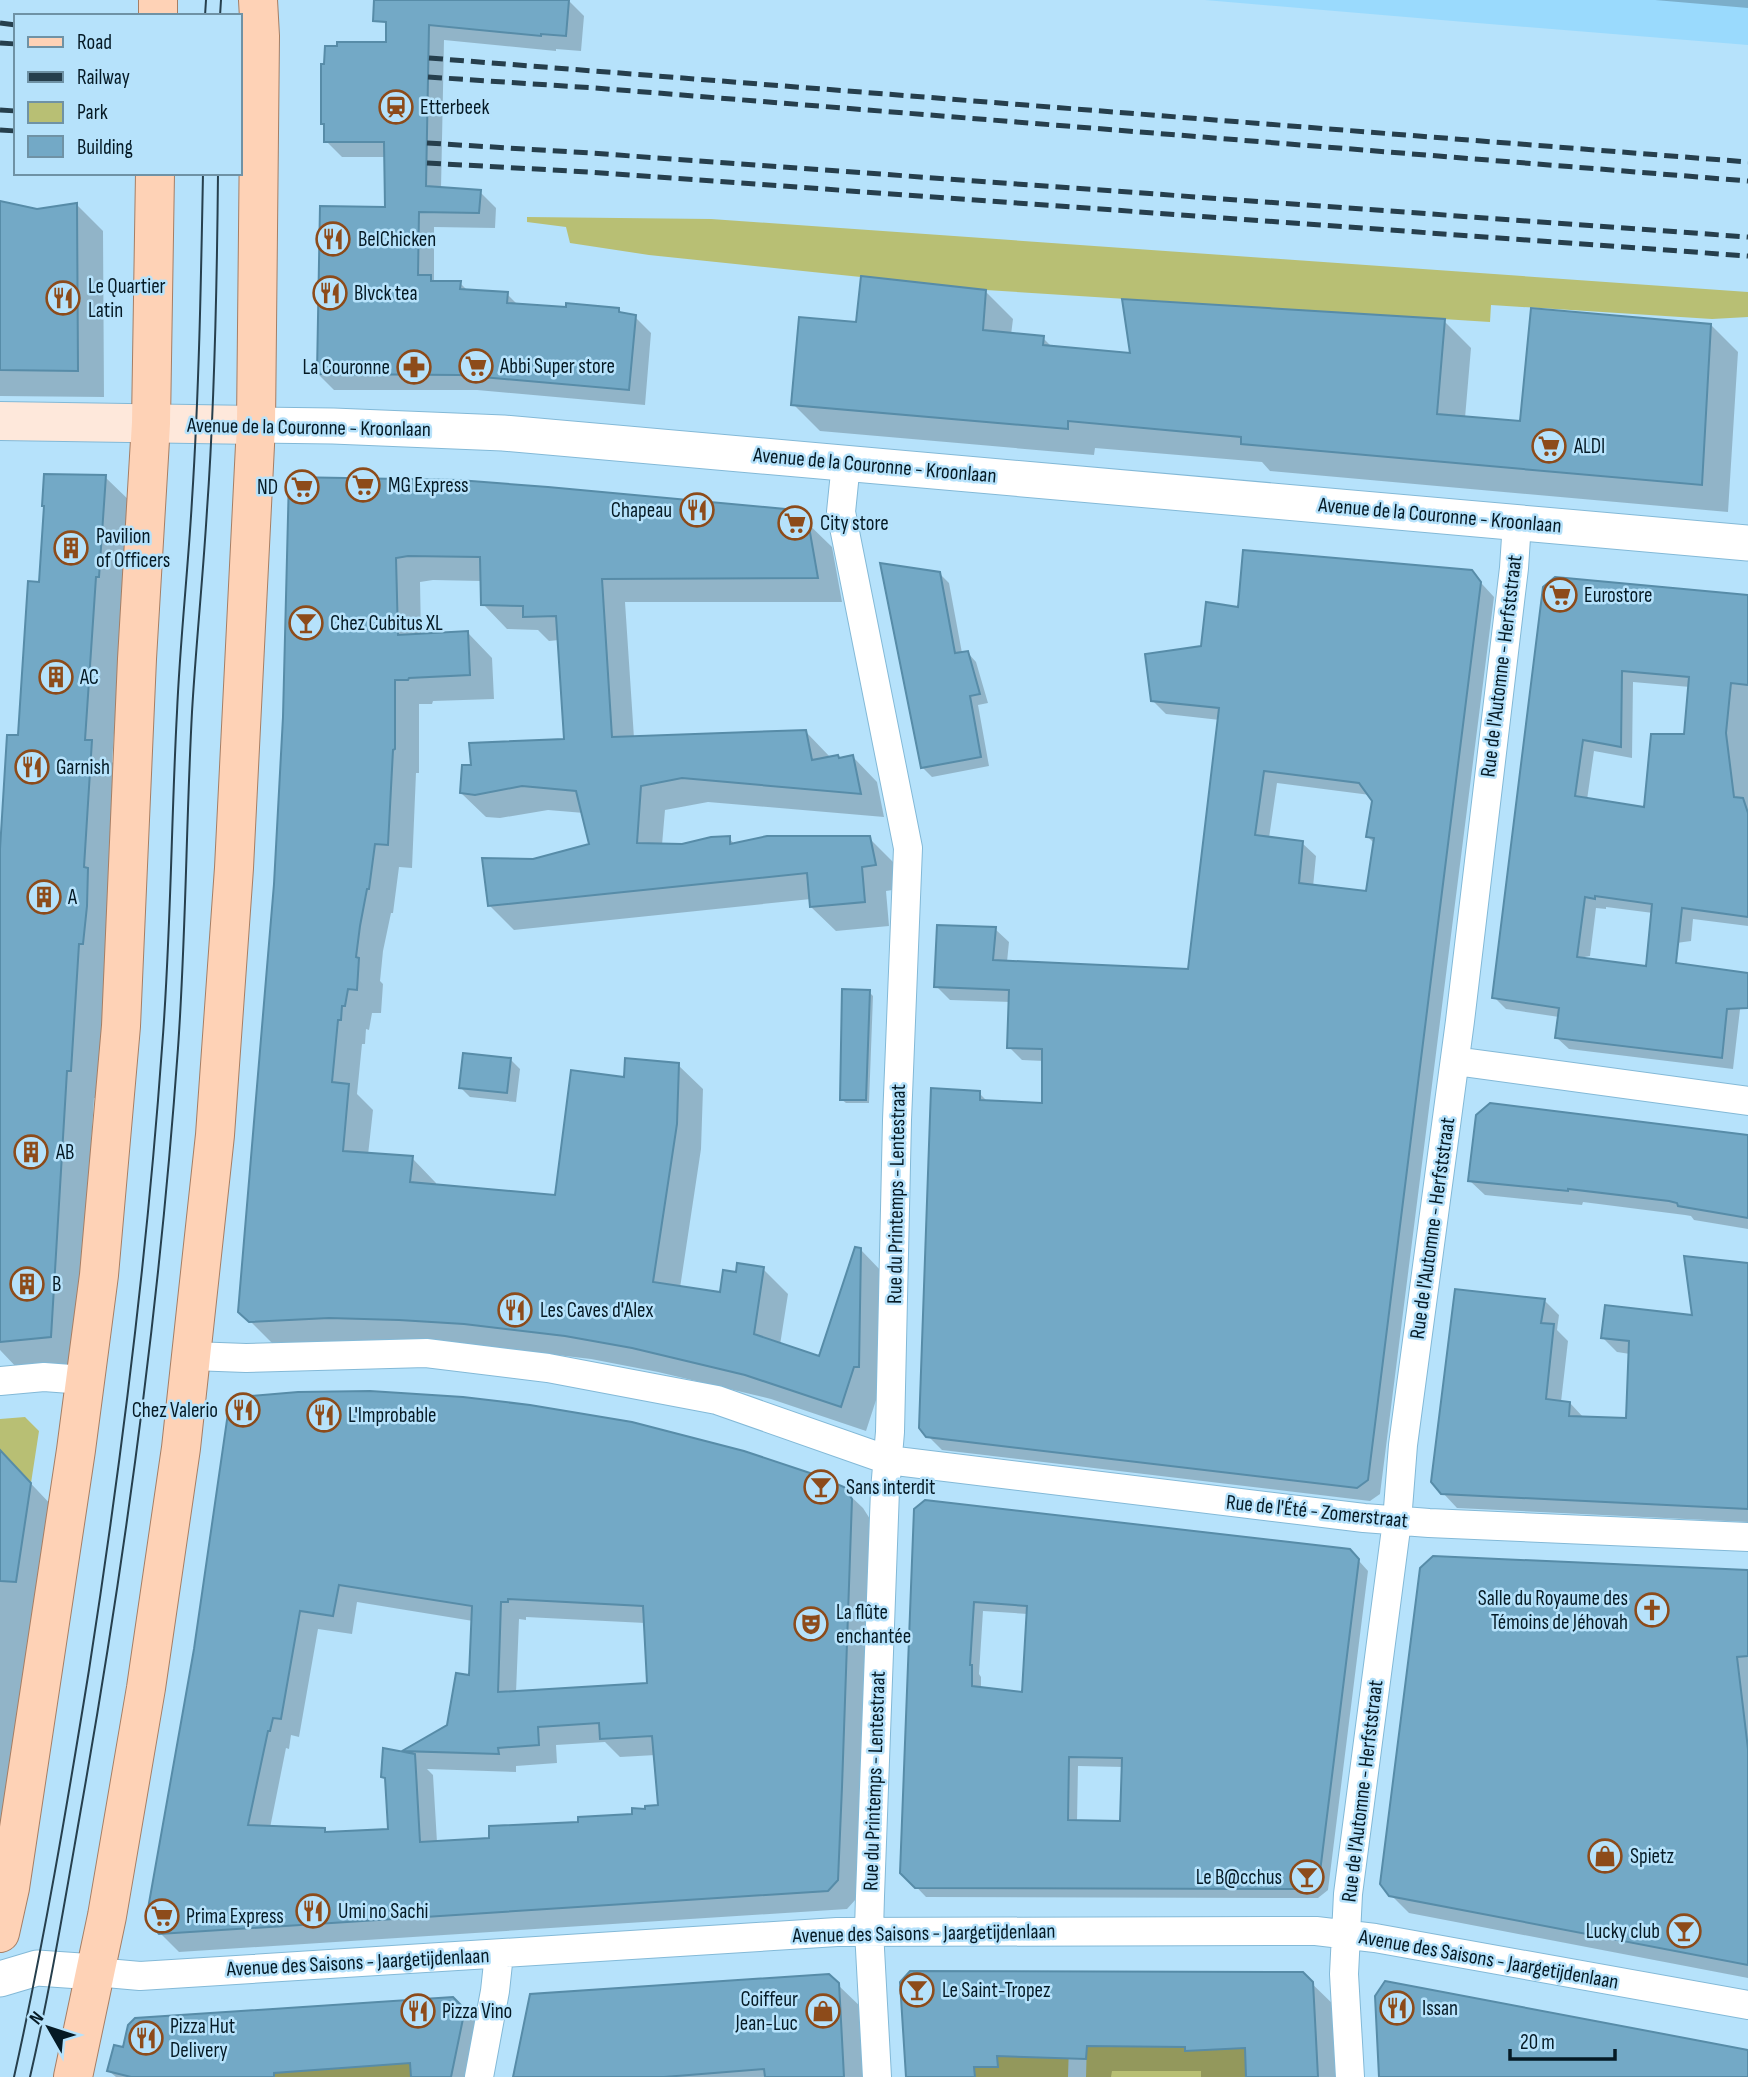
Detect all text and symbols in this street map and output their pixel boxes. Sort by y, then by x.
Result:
legend [14,14,242,175]
text: Road [77,30,112,55]
text: Railway [77,65,130,90]
station icon: Etterbeek [377,88,415,126]
place label: Etterbeek [420,95,489,120]
text: Park [77,100,108,125]
text: Building [77,135,133,160]
restaurant icon: BelChicken [314,220,352,258]
place label: BelChicken [358,227,436,252]
place label: Le Quartier Latin [88,274,166,323]
restaurant icon: Blvck tea [311,274,349,312]
restaurant icon: Le Quartier Latin [44,279,82,317]
place label: Blvck tea [354,281,418,306]
supermarket icon: Abbi Super store [457,347,495,385]
pharmacy icon: La Couronne [395,348,433,386]
place label: Abbi Super store [499,354,615,379]
place label: La Couronne [302,355,390,380]
street label: Avenue de la Couronne - Kroonlaan [186,413,431,442]
supermarket icon: ALDI [1530,427,1568,465]
place label: ALDI [1573,434,1605,459]
street label: Avenue de la Couronne - Kroonlaan [751,442,998,489]
supermarket icon: MG Express [344,466,382,504]
supermarket icon: ND [283,468,321,506]
place label: MG Express [388,473,469,498]
place label: ND [257,475,278,500]
restaurant icon: Chapeau [678,491,716,529]
street label: Avenue de la Couronne - Kroonlaan [1316,492,1563,539]
place label: Chapeau [611,498,672,523]
supermarket icon: City store [776,504,814,542]
place label: City store [820,511,889,536]
place label: Pavilion of Officers [96,524,170,573]
building icon: Pavilion of Officers [52,529,90,567]
street label: Rue de l'Automne - Herfststraat [1475,554,1528,779]
supermarket icon: Eurostore [1541,576,1579,614]
place label: Eurostore [1584,583,1652,608]
bar icon: Chez Cubitus XL [287,604,325,642]
place label: Chez Cubitus XL [330,611,443,636]
building icon: AC [37,658,75,696]
place label: AC [79,665,99,690]
restaurant icon: Garnish [13,748,51,786]
place label: Garnish [56,755,110,780]
building icon: A [25,878,63,916]
place label: A [67,885,78,910]
street label: Rue du Printemps - Lentestraat [882,1084,911,1304]
street label: Rue de l'Automne - Herfststraat [1405,1116,1460,1340]
building icon: AB [12,1133,50,1171]
place label: AB [55,1140,74,1165]
building icon: B [8,1265,46,1303]
place label: B [52,1272,61,1297]
restaurant icon: Les Caves d'Alex [496,1291,534,1329]
place label: Les Caves d'Alex [540,1298,653,1323]
restaurant icon: Chez Valerio [224,1391,262,1429]
restaurant icon: L'Improbable [305,1396,343,1434]
place label: Chez Valerio [132,1398,218,1423]
place label: L'Improbable [348,1403,437,1428]
bar icon: Sans interdit [802,1468,840,1506]
place label: Sans interdit [846,1475,935,1500]
street label: Rue de l'Été - Zomerstraat [1225,1490,1409,1533]
place label: Salle du Royaume des Témoins de Jéhovah [1478,1586,1628,1635]
church icon: Salle du Royaume des Témoins de Jéhovah [1633,1591,1671,1629]
place label: La flûte enchantée [836,1600,911,1649]
theatre icon: La flûte enchantée [792,1605,830,1643]
street label: Rue du Printemps - Lentestraat [858,1671,891,1891]
street label: Rue de l'Automne - Herfststraat [1336,1679,1389,1904]
shop icon: Spietz [1586,1837,1624,1875]
place label: Spietz [1630,1844,1675,1869]
bar icon: Le B@cchus [1288,1858,1326,1896]
place label: Le B@cchus [1196,1865,1282,1890]
restaurant icon: Umi no Sachi [294,1892,332,1930]
supermarket icon: Prima Express [143,1897,181,1935]
place label: Umi no Sachi [338,1899,429,1924]
place label: Prima Express [186,1904,284,1929]
bar icon: Lucky club [1665,1912,1703,1950]
street label: Avenue des Saisons - Jaargetijdenlaan [791,1919,1056,1948]
place label: Lucky club [1586,1919,1660,1944]
street label: Avenue des Saisons - Jaargetijdenlaan [1356,1924,1621,1995]
street label: Avenue des Saisons - Jaargetijdenlaan [225,1943,490,1982]
bar icon: Le Saint-Tropez [898,1971,936,2009]
place label: Le Saint-Tropez [942,1978,1051,2003]
place label: Coiffeur Jean-Luc [735,1987,798,2036]
restaurant icon: Issan [1378,1989,1416,2027]
restaurant icon: Pizza Vino [399,1992,437,2030]
shop icon: Coiffeur Jean-Luc [804,1992,842,2030]
north arrow [14,1993,84,2063]
place label: Issan [1422,1996,1458,2021]
place label: Pizza Vino [442,1999,512,2024]
text: N [25,2007,49,2029]
place label: Pizza Hut Delivery [170,2014,235,2063]
scale bar [1510,2018,1615,2062]
restaurant icon: Pizza Hut Delivery [127,2019,165,2057]
text: 20 m [1520,2030,1555,2055]

